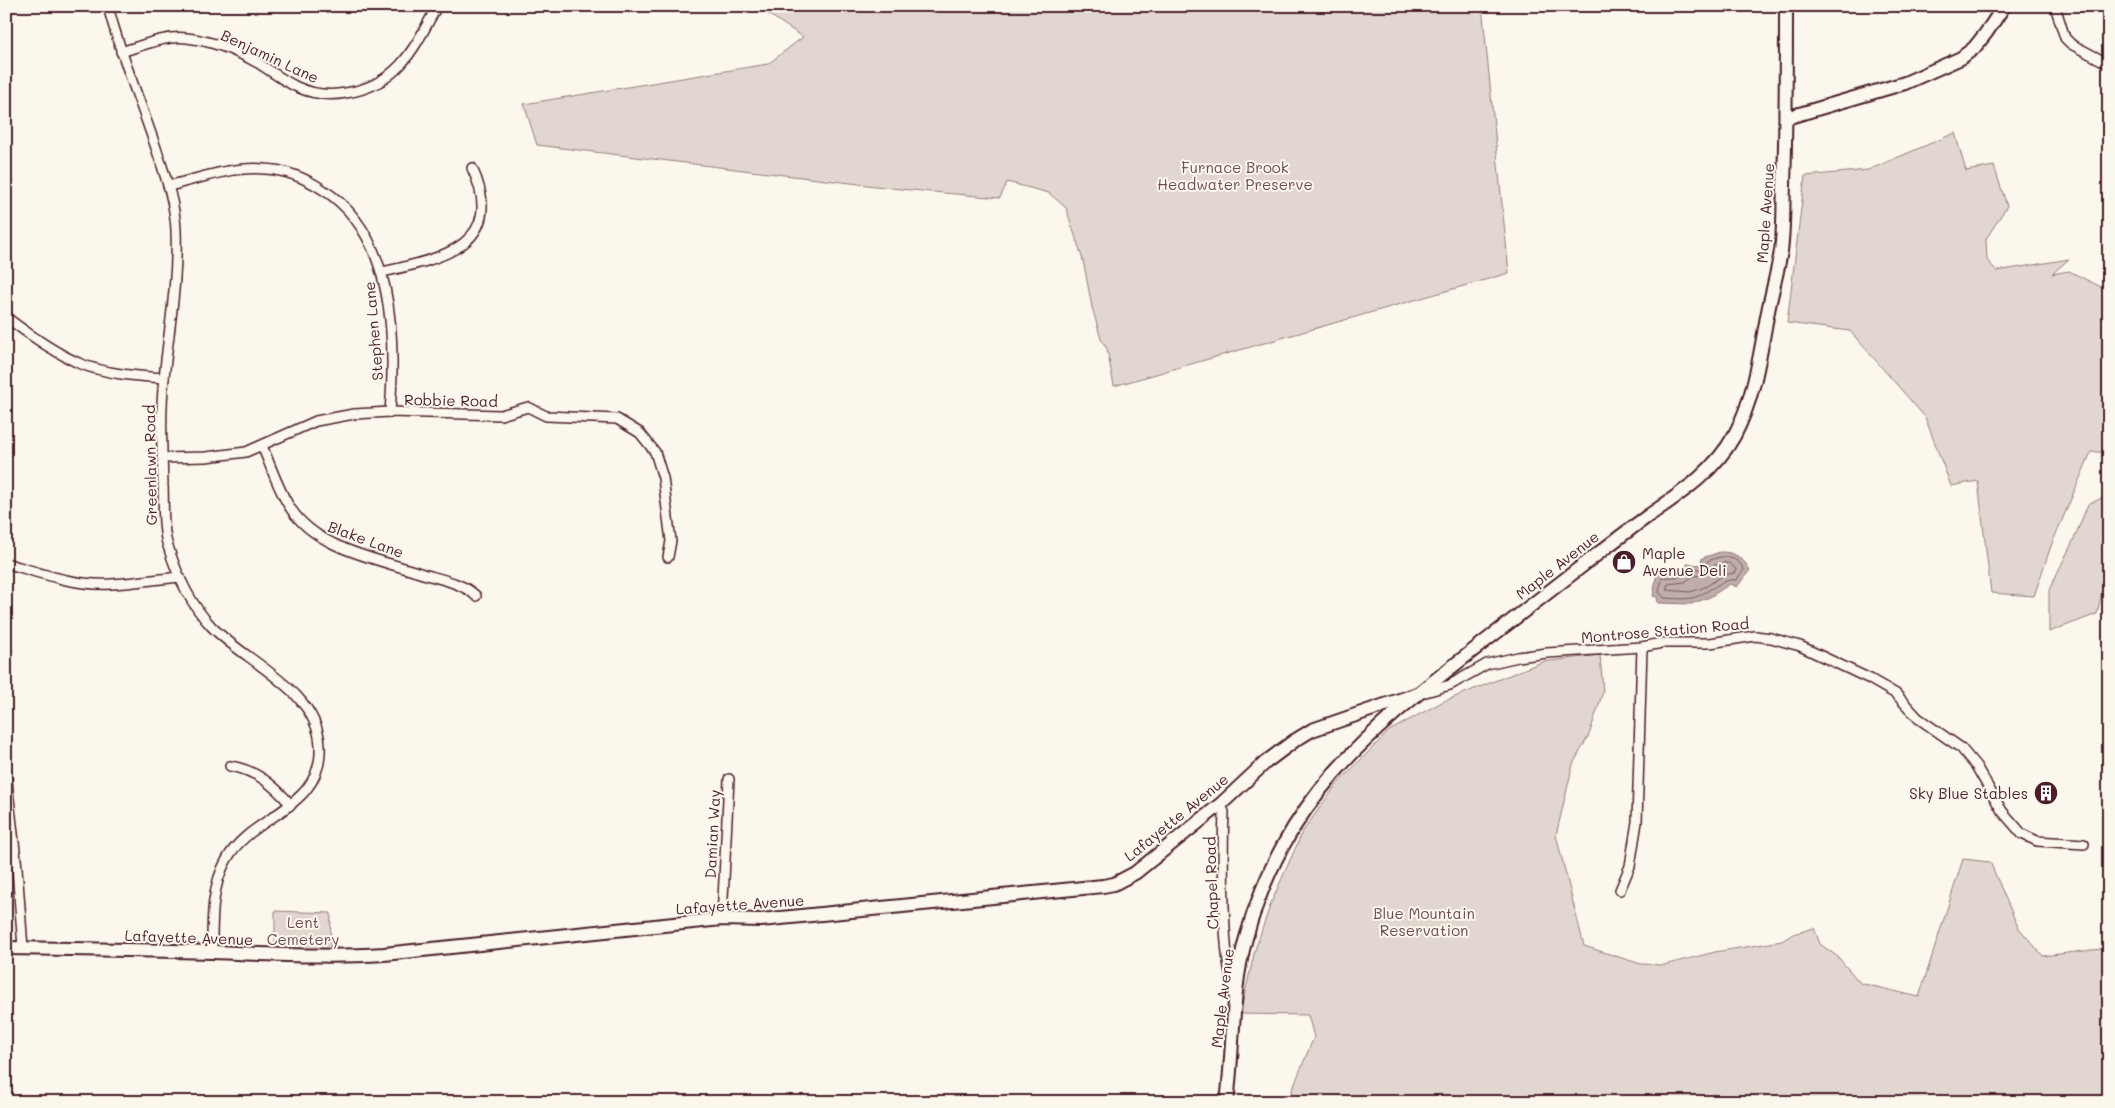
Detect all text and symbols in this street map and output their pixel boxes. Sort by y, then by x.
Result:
street label: Benjamin Lane [218,25,322,87]
park label: Furnace Brook Headwater Preserve [1157,157,1313,194]
street label: Maple Avenue [1752,162,1778,264]
street label: Stephen Lane [359,281,387,381]
street label: Robbie Road [404,389,498,411]
street label: Greenlawn Road [139,404,161,526]
street label: Blake Lane [325,516,407,562]
street label: Maple Avenue [1511,526,1603,604]
place label: Maple Avenue Deli [1642,543,1727,580]
shop icon: Maple Avenue Deli [1611,549,1637,575]
street label: Montrose Station Road [1580,613,1750,647]
street label: Lafayette Avenue [1120,769,1232,865]
building icon: Sky Blue Stables [2033,780,2059,806]
place label: Sky Blue Stables [1909,783,2028,803]
street label: Damian Way [700,789,724,879]
street label: Chapel Road [1199,836,1223,930]
street label: Lafayette Avenue [675,890,805,918]
park label: Blue Mountain Reservation [1373,903,1475,940]
park label: Lent Cemetery [267,912,339,949]
street label: Lafayette Avenue [124,925,254,949]
street label: Maple Avenue [1206,947,1238,1049]

